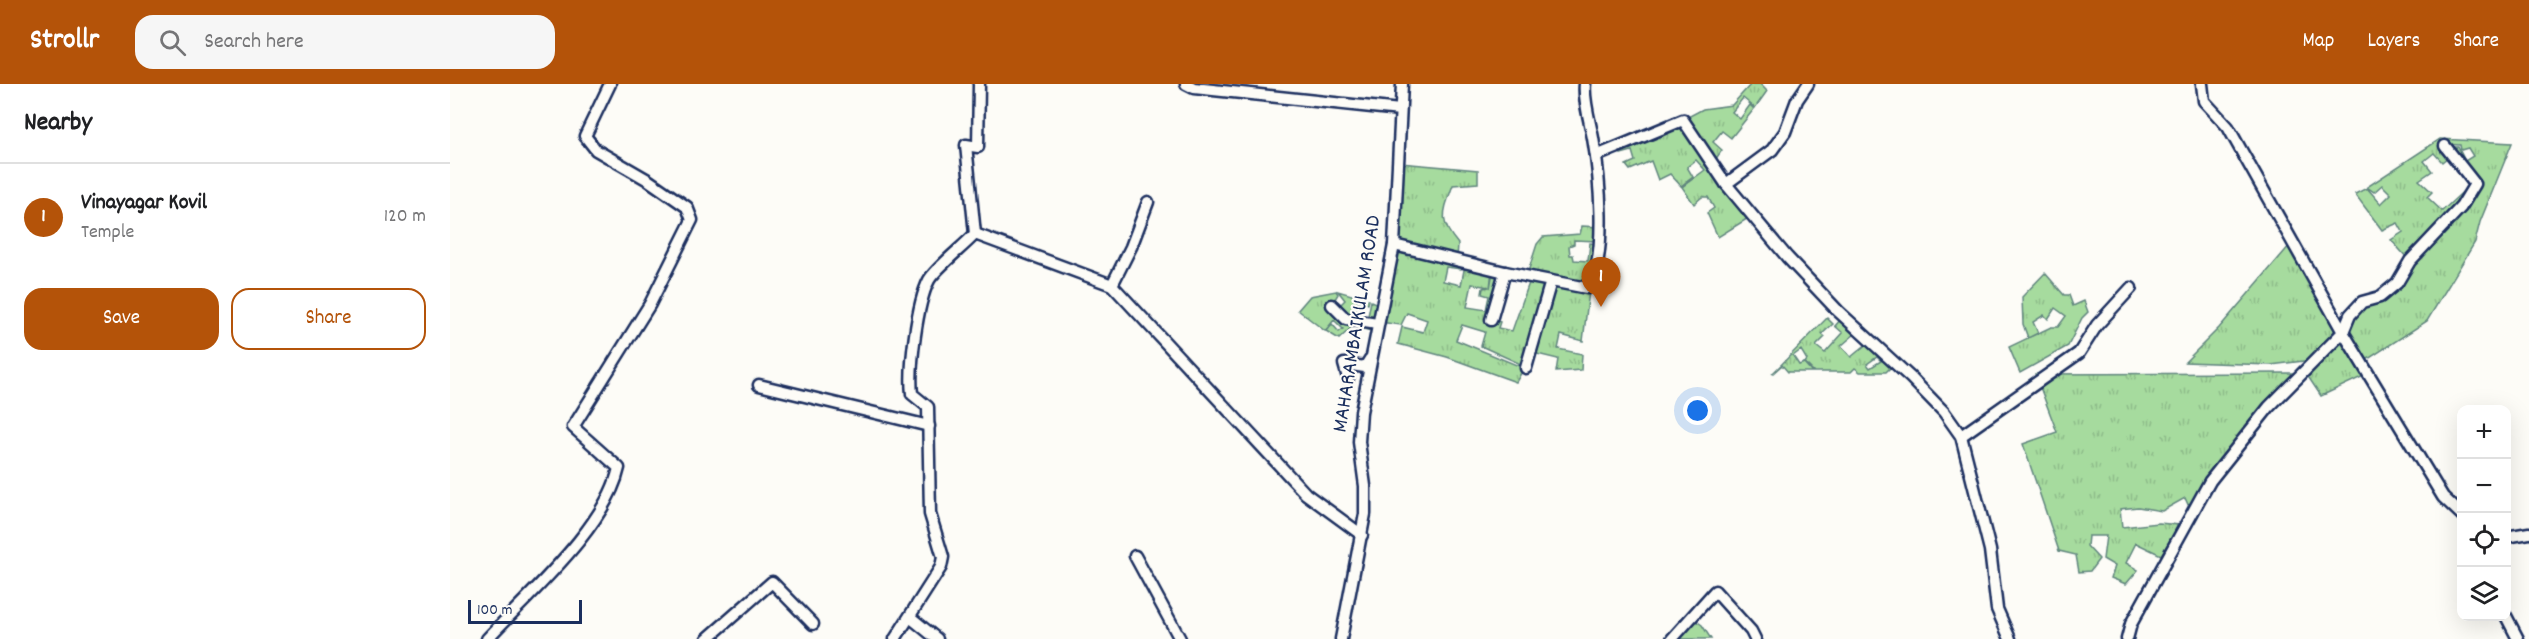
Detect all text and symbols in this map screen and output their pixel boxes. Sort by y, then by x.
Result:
search box [135,15,555,69]
text: Strollr [30,22,99,62]
icon: search [156,26,189,59]
text: Search here [204,27,304,58]
text: Map [2303,27,2334,57]
text: Layers [2367,27,2420,57]
text: Share [2453,27,2499,57]
text: Nearby [24,105,92,142]
text: Vinayagar Kovil [81,188,207,219]
text: 1 [41,203,46,231]
text: 120 m [384,203,426,231]
street label: MAHARAMBAIKULAM ROAD [1326,213,1390,435]
text: Temple [81,219,134,247]
pin: 1 [1582,258,1620,307]
button: Save [24,288,219,350]
button: Share [231,288,426,350]
your location [1683,396,1712,425]
map controls [2457,405,2511,621]
button: + [2457,405,2511,459]
button: − [2457,459,2511,513]
button: locate [2457,513,2511,567]
button: layers [2457,567,2511,621]
scale bar [468,597,582,624]
text: 100 m [477,599,513,622]

